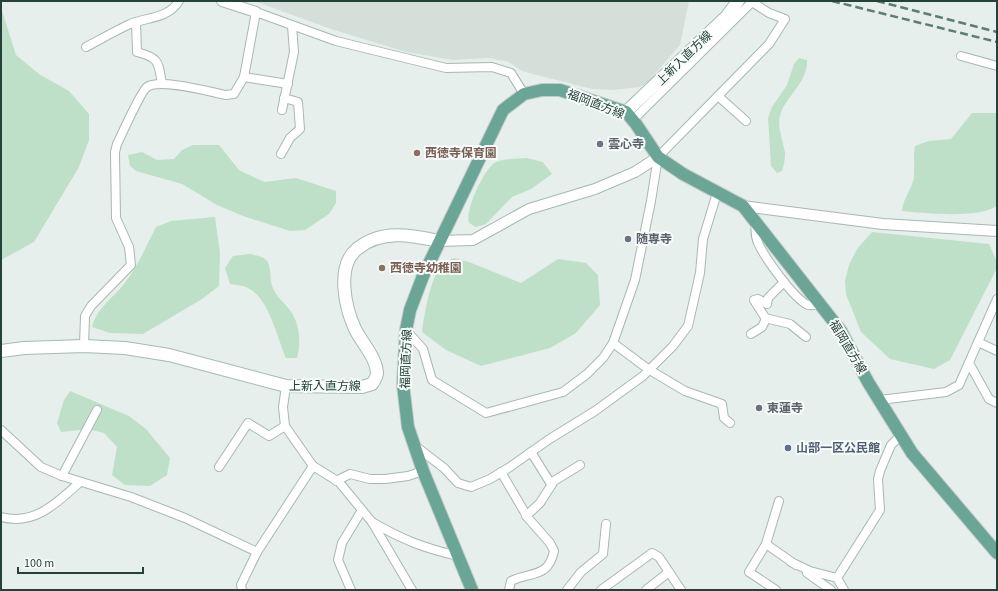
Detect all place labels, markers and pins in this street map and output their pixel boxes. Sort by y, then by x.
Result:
place label: 雲心寺 [608,136,644,153]
marker: 雲心寺 [595,139,605,149]
place label: 西徳寺保育園 [425,145,497,162]
marker: 西徳寺保育園 [412,148,422,158]
place label: 随専寺 [636,231,672,248]
marker: 随専寺 [623,234,633,244]
place label: 西徳寺幼稚園 [390,260,462,277]
marker: 西徳寺幼稚園 [377,263,387,273]
place label: 東蓮寺 [767,400,803,417]
marker: 東蓮寺 [754,403,764,413]
place label: 山部一区公民館 [796,440,880,457]
marker: 山部一区公民館 [783,443,793,453]

